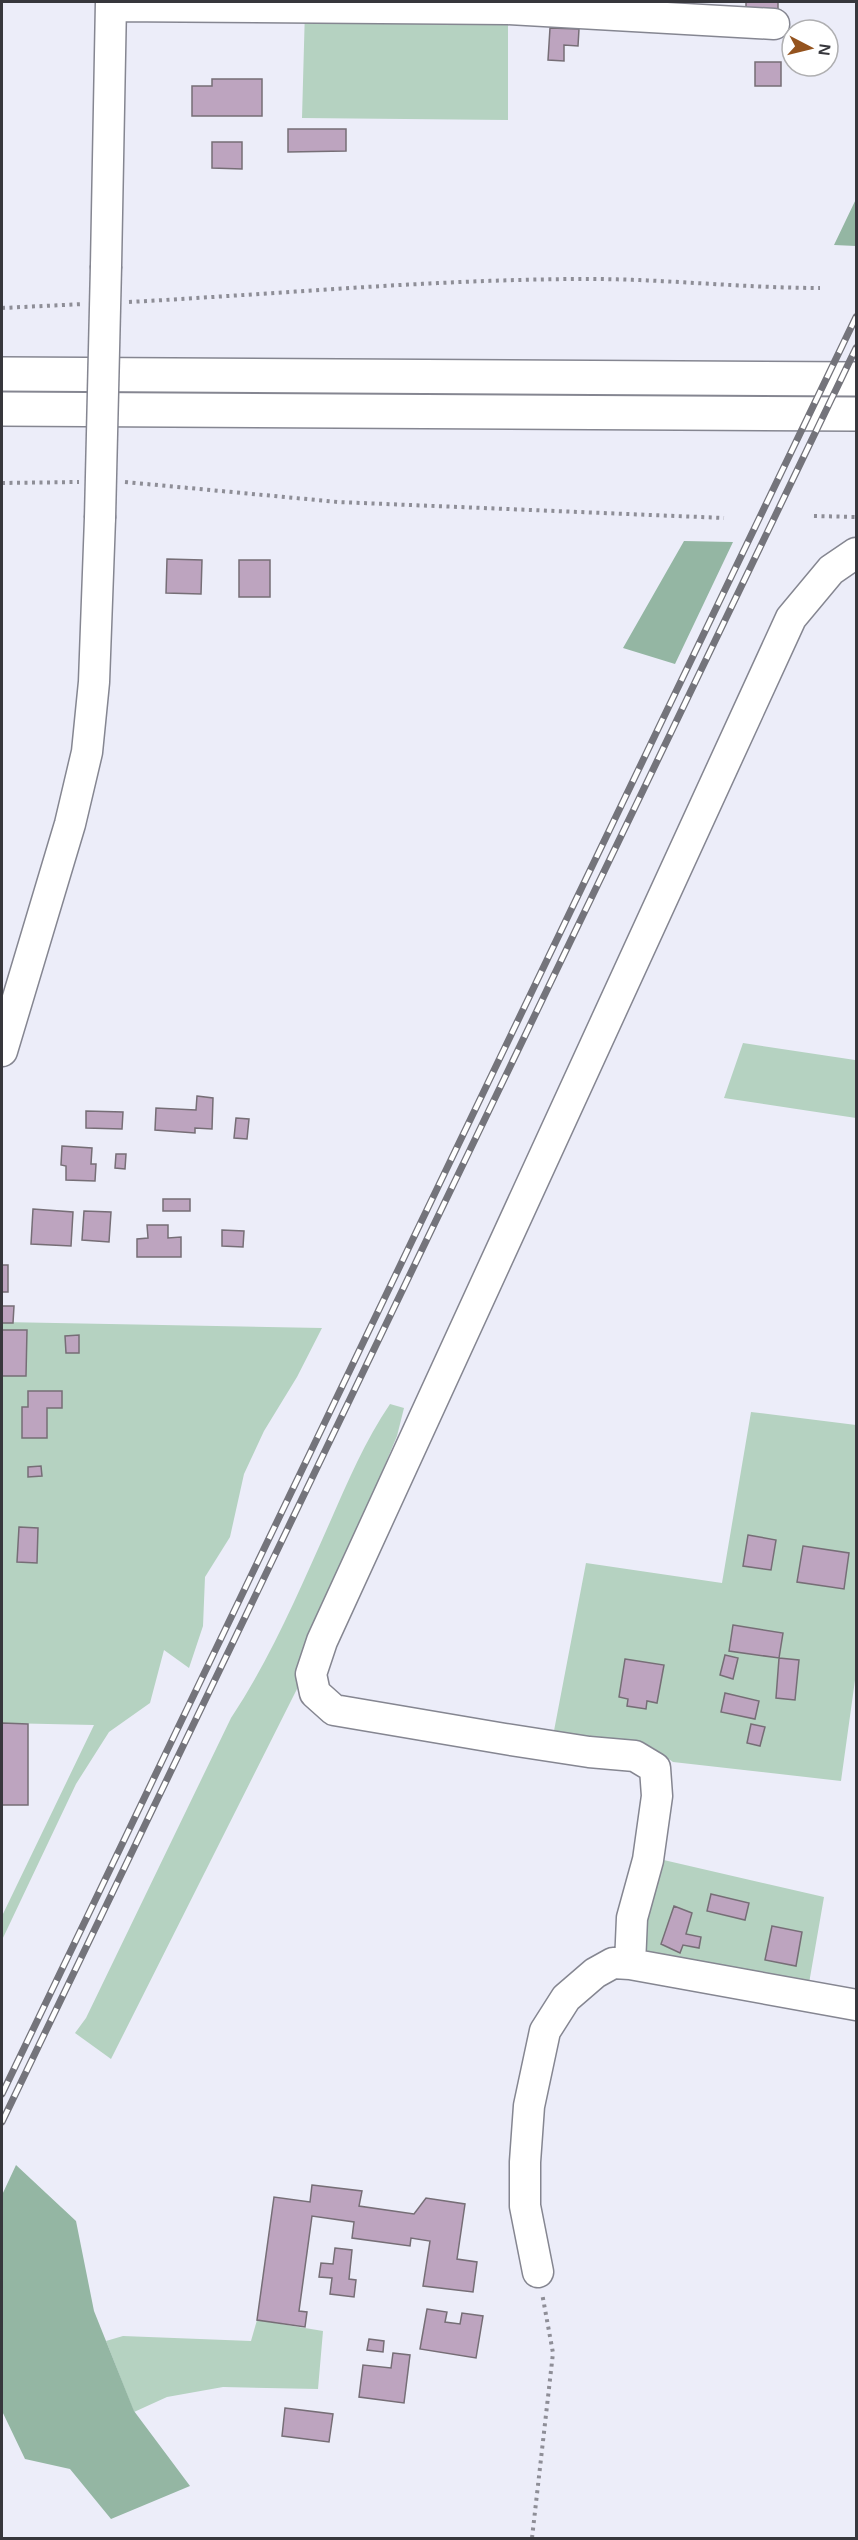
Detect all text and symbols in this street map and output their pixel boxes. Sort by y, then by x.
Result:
north arrow [780,18,840,78]
text: N [815,43,834,57]

